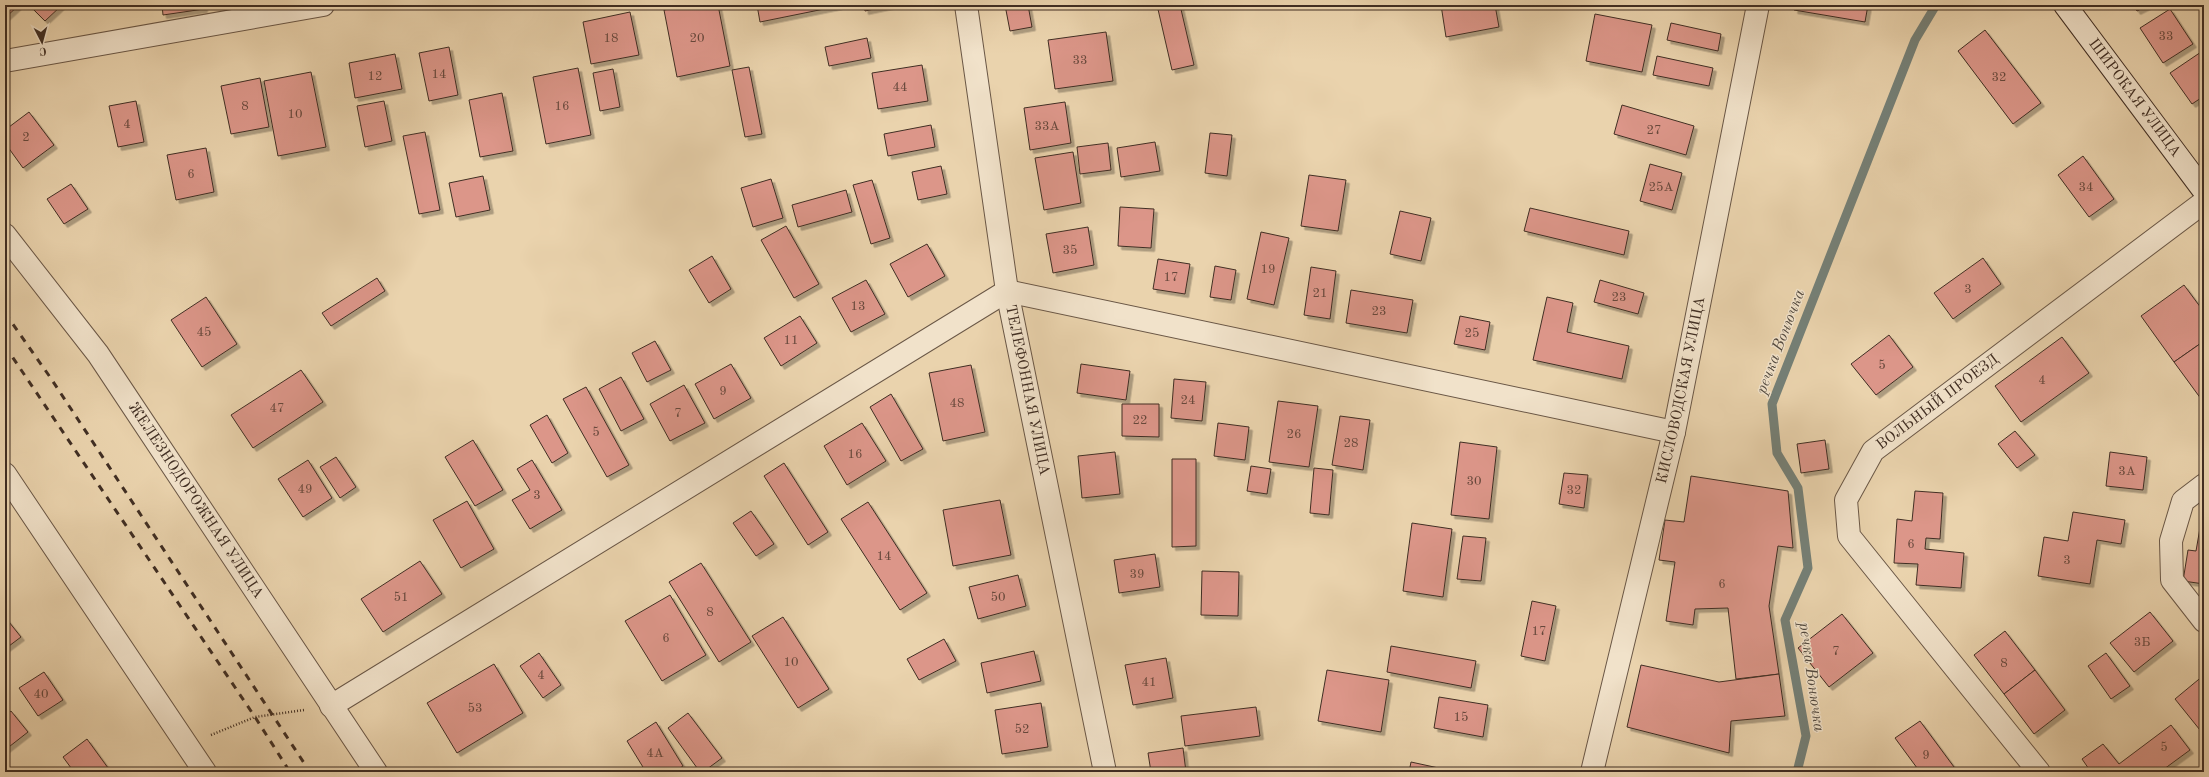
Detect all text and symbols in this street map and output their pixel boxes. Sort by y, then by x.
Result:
north arrow [22,22,62,62]
house number: 33 [2158,30,2174,43]
house number: 18 [603,32,619,45]
house number: 20 [689,32,705,45]
street label: ШИРОКАЯ УЛИЦА [2086,36,2184,160]
text: С [39,45,47,56]
house number: 33 [1072,54,1088,67]
house number: 14 [431,68,447,81]
house number: 12 [367,70,383,83]
house number: 32 [1991,71,2007,84]
house number: 44 [892,81,908,94]
house number: 8 [241,100,249,113]
house number: 16 [554,100,570,113]
house number: 10 [287,108,303,121]
house number: 4 [123,118,131,131]
house number: 33А [1034,120,1060,133]
house number: 27 [1646,124,1662,137]
house number: 2 [22,131,30,144]
house number: 6 [187,168,195,181]
house number: 25А [1648,181,1674,194]
house number: 34 [2078,181,2094,194]
house number: 35 [1062,244,1078,257]
house number: 19 [1260,263,1276,276]
house number: 17 [1163,271,1179,284]
house number: 3 [1964,283,1972,296]
house number: 21 [1312,287,1328,300]
water label: речка Вонючка [1753,287,1808,398]
house number: 23 [1611,291,1627,304]
street label: КИСЛОВОДСКАЯ УЛИЦА [1654,295,1708,485]
house number: 13 [850,300,866,313]
street label: ТЕЛЕФОННАЯ УЛИЦА [1002,303,1052,477]
house number: 23 [1371,305,1387,318]
house number: 45 [196,326,212,339]
house number: 25 [1464,327,1480,340]
house number: 11 [783,334,799,347]
street label: ВОЛЬНЫЙ ПРОЕЗД [1874,352,2001,453]
house number: 5 [1878,359,1886,372]
house number: 4 [2038,374,2046,387]
house number: 9 [719,385,727,398]
house number: 24 [1180,394,1196,407]
house number: 48 [949,397,965,410]
street label: ЖЕЛЕЗНОДОРОЖНАЯ УЛИЦА [125,400,266,602]
house number: 47 [269,402,285,415]
house number: 7 [674,407,682,420]
house number: 22 [1132,414,1148,427]
house number: 5 [592,426,600,439]
house number: 26 [1286,428,1302,441]
house number: 28 [1343,437,1359,450]
house number: 16 [847,448,863,461]
house number: 3А [2118,465,2136,478]
house number: 30 [1466,475,1482,488]
house number: 49 [297,483,313,496]
house number: 32 [1566,484,1582,497]
house number: 3 [533,489,541,502]
house number: 6 [1907,538,1915,551]
house number: 14 [876,550,892,563]
house number: 3 [2063,554,2071,567]
house number: 39 [1129,568,1145,581]
house number: 6 [1718,578,1726,591]
house number: 51 [393,591,409,604]
house number: 50 [990,591,1006,604]
house number: 8 [706,606,714,619]
water label: речка Вонючка [1795,619,1827,733]
house number: 17 [1531,625,1547,638]
house number: 6 [662,632,670,645]
house number: 3Б [2134,636,2150,649]
house number: 7 [1832,645,1840,658]
house number: 10 [783,656,799,669]
house number: 8 [2000,657,2008,670]
house number: 4 [537,669,545,682]
house number: 41 [1141,676,1157,689]
house number: 40 [33,688,49,701]
house number: 53 [467,702,483,715]
house number: 15 [1453,711,1469,724]
house number: 52 [1014,723,1030,736]
house number: 5 [2160,741,2168,754]
house number: 4А [646,747,664,760]
house number: 9 [1922,749,1930,762]

